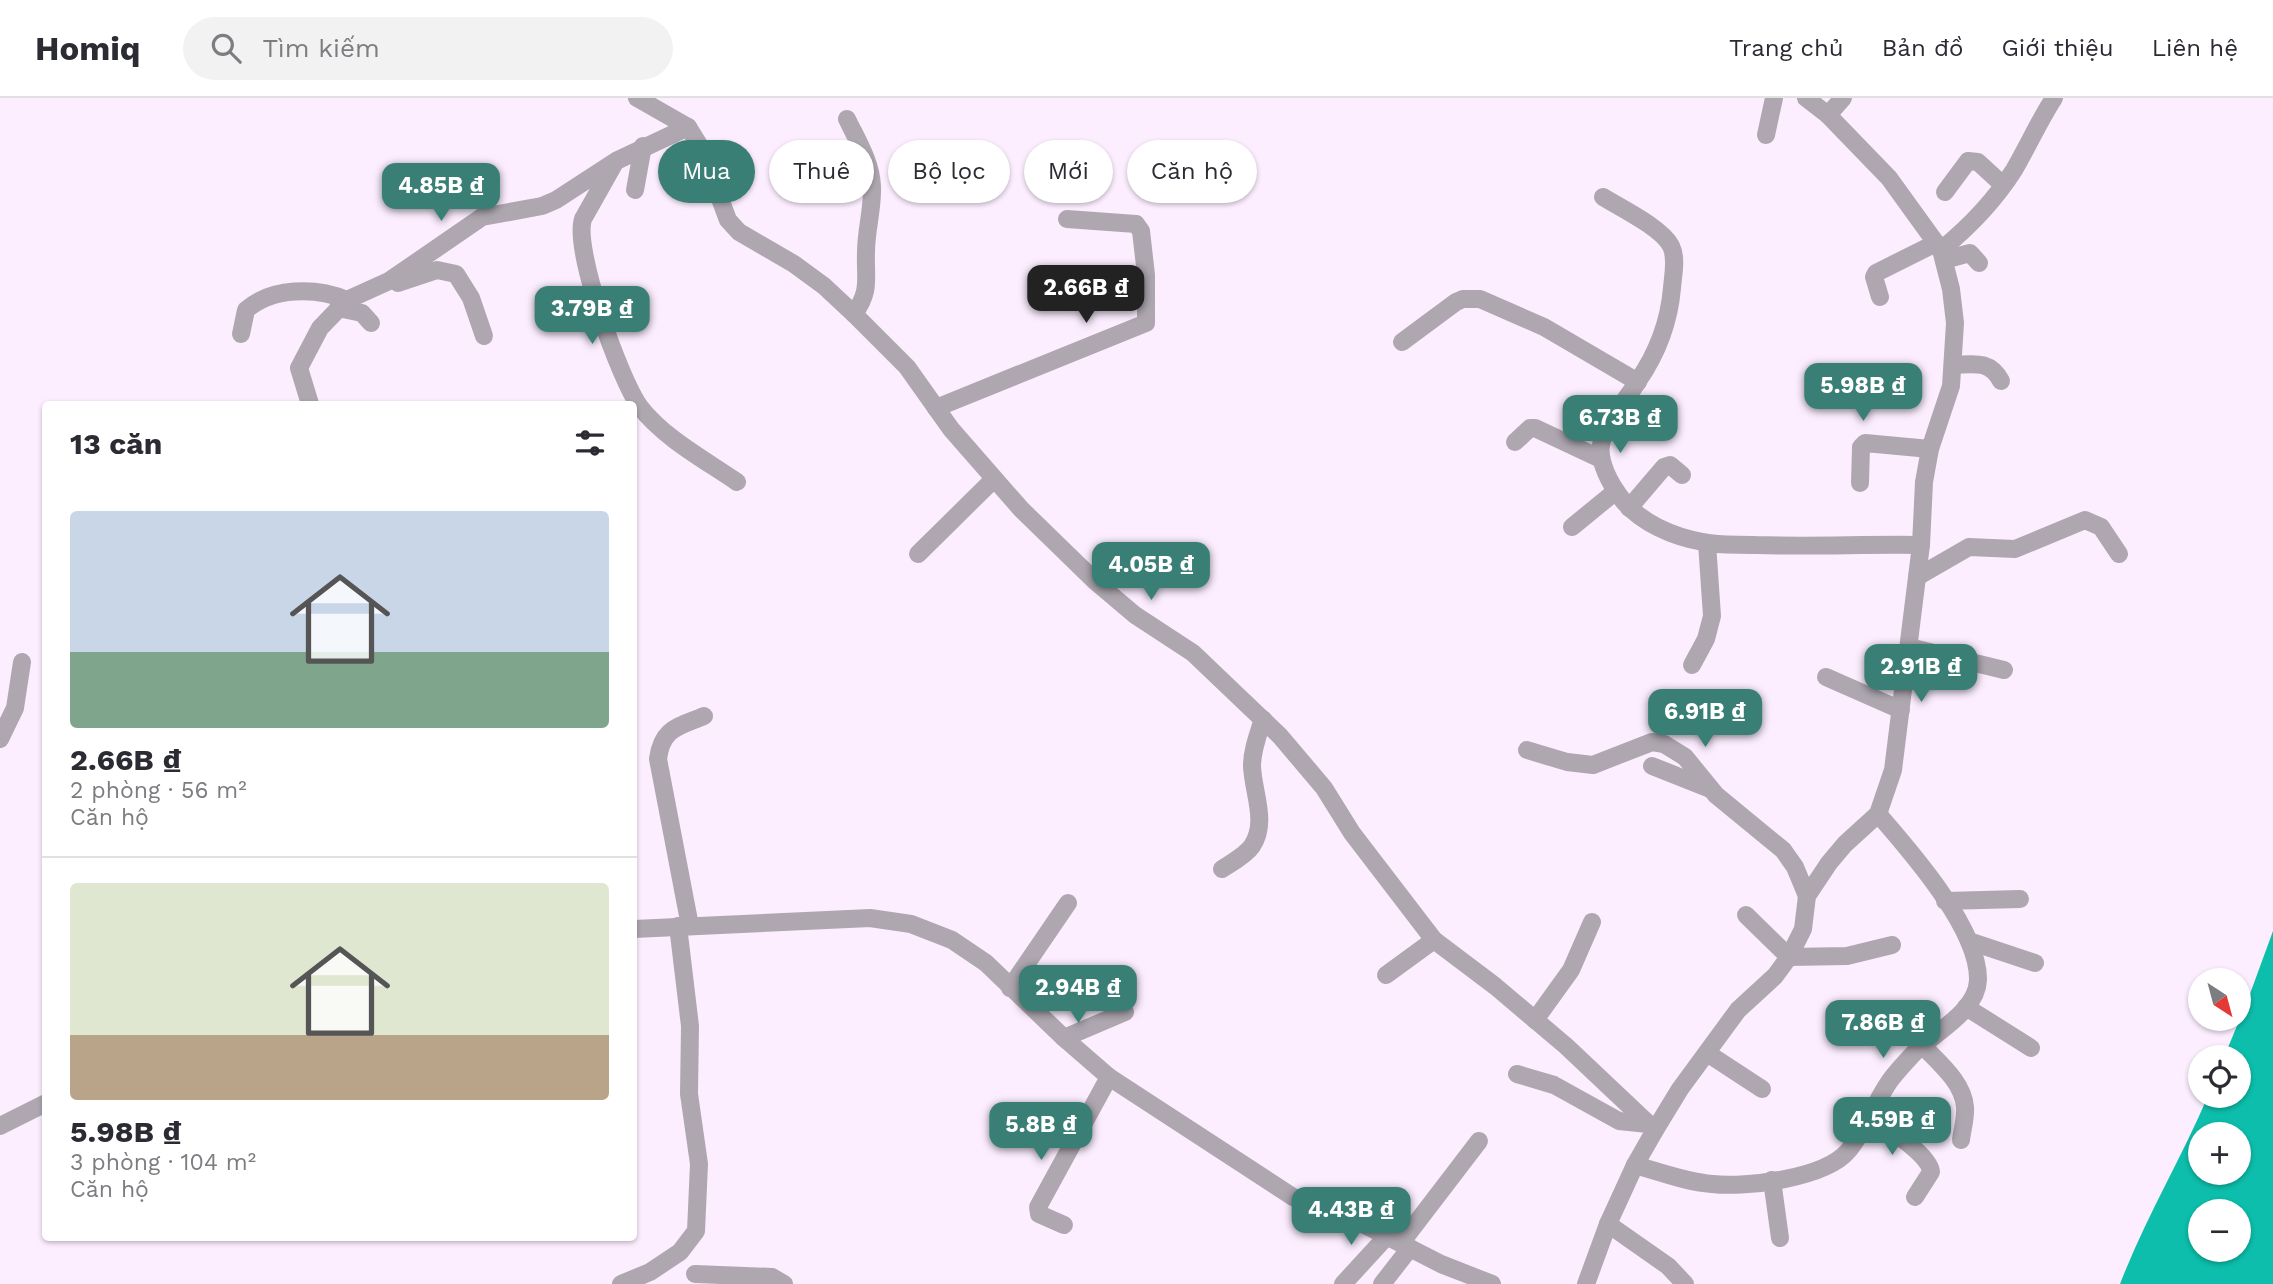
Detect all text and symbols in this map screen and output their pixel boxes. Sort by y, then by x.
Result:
search box [183,17,673,80]
text: Homiq [35,29,141,68]
icon: search [207,29,245,67]
text: Tìm kiếm [263,33,380,63]
text: Trang chủ [1729,34,1844,62]
text: Bản đồ [1882,34,1963,62]
text: Giới thiệu [2001,34,2114,62]
text: Liên hệ [2152,34,2238,62]
chip: Mua [658,140,755,203]
chip: Thuê [769,140,874,203]
chip: Bộ lọc [888,140,1010,203]
chip: Mới [1024,140,1113,203]
chip: Căn hộ [1127,140,1257,203]
pin: 4.85B ₫ [376,164,506,223]
text: 4.85B ₫ [398,172,484,199]
pin: 2.66B ₫ [1021,266,1151,325]
text: 2.66B ₫ [1043,274,1129,301]
pin: 3.79B ₫ [527,286,657,346]
text: 3.79B ₫ [551,295,633,322]
pin: 5.98B ₫ [1798,364,1928,423]
text: 5.98B ₫ [1820,372,1906,399]
pin: 6.73B ₫ [1555,396,1685,455]
text: 6.73B ₫ [1579,404,1661,431]
icon: filters [571,424,609,462]
text: 13 căn [70,426,162,461]
pin: 4.05B ₫ [1086,542,1216,602]
text: 4.05B ₫ [1108,551,1194,578]
icon: home [277,556,403,682]
pin: 2.91B ₫ [1856,644,1986,704]
text: 2.91B ₫ [1880,653,1962,680]
pin: 6.91B ₫ [1640,690,1770,749]
text: 6.91B ₫ [1664,698,1746,725]
text: 2.66B ₫ [70,742,181,777]
text: 2 phòng · 56 m² [70,777,247,804]
text: Căn hộ [70,804,149,831]
icon: home [277,928,403,1054]
pin: 2.94B ₫ [1013,965,1143,1025]
north arrow [2188,968,2250,1031]
map controls [2188,968,2251,1262]
text: 2.94B ₫ [1035,974,1121,1001]
pin: 7.86B ₫ [1818,1000,1948,1060]
text: 7.86B ₫ [1841,1009,1925,1036]
button: locate [2188,1045,2251,1108]
pin: 4.59B ₫ [1827,1098,1957,1157]
pin: 5.8B ₫ [984,1102,1098,1162]
text: 4.59B ₫ [1849,1106,1935,1133]
text: 5.8B ₫ [1005,1111,1077,1138]
text: 5.98B ₫ [70,1114,182,1149]
button: + [2188,1122,2251,1185]
text: 3 phòng · 104 m² [70,1149,256,1176]
text: Căn hộ [70,1176,149,1203]
pin: 4.43B ₫ [1286,1188,1416,1247]
text: 4.43B ₫ [1308,1196,1394,1223]
button: − [2188,1199,2251,1262]

